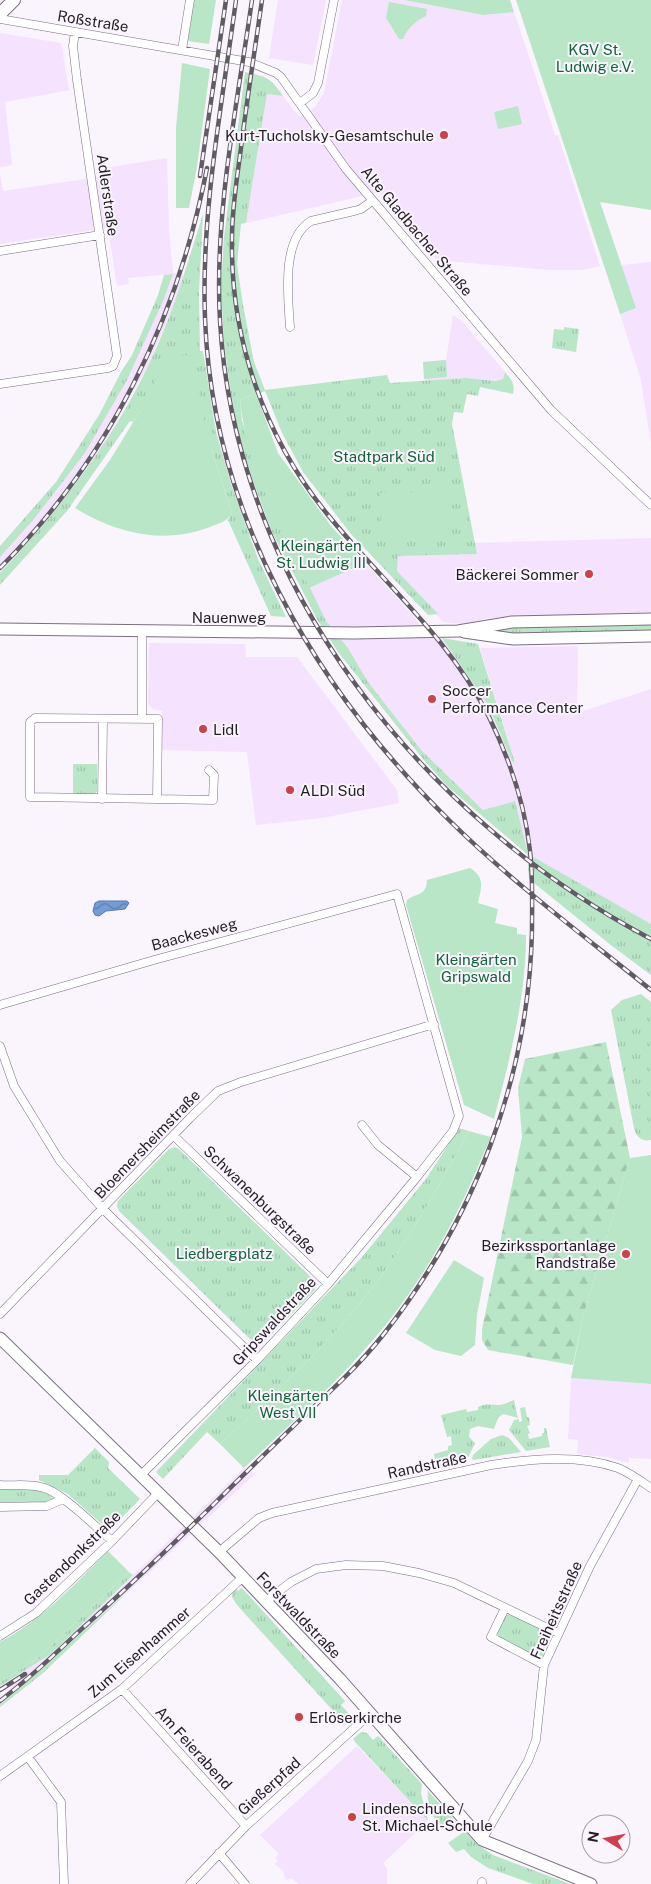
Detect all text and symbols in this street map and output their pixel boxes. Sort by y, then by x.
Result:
street label: Roßstraße [56,7,130,35]
park label: KGV St. Ludwig e.V. [556,41,634,75]
place label: Kurt-Tucholsky-Gesamtschule [225,127,434,144]
marker: Kurt-Tucholsky-Gesamtschule [438,129,450,141]
street label: Adlerstraße [94,153,122,237]
street label: Alte Gladbacher Straße [358,163,476,299]
park label: Stadtpark Süd [333,448,435,465]
park label: Kleingärten St. Ludwig III [276,537,366,571]
place label: Bäckerei Sommer [456,566,579,583]
marker: Bäckerei Sommer [583,568,595,580]
street label: Nauenweg [192,609,266,626]
place label: Soccer Performance Center [442,682,583,716]
marker: Soccer Performance Center [426,693,438,705]
place label: Lidl [213,721,239,738]
marker: Lidl [197,723,209,735]
place label: ALDI Süd [300,782,365,799]
marker: ALDI Süd [284,784,296,796]
street label: Baackesweg [149,914,239,954]
park label: Kleingärten Gripswald [435,951,517,985]
street label: Bloemersheimstraße [91,1086,203,1202]
street label: Schwanenburgstraße [200,1142,320,1258]
place label: Bezirkssportanlage Randstraße [481,1237,616,1271]
park label: Liedbergplatz [176,1245,272,1262]
marker: Bezirkssportanlage Randstraße [620,1248,632,1260]
street label: Gripswaldstraße [229,1273,319,1369]
park label: Kleingärten West VII [247,1387,329,1421]
street label: Randstraße [386,1448,468,1482]
street label: Gastendonkstraße [20,1507,124,1609]
street label: Freiheitsstraße [527,1558,585,1662]
street label: Forstwaldstraße [253,1568,345,1662]
street label: Zum Eisenhammer [84,1603,194,1701]
street label: Am Feierabend [152,1703,236,1793]
place label: Erlöserkirche [309,1709,402,1726]
marker: Erlöserkirche [293,1711,305,1723]
street label: Gießerpfad [234,1753,304,1819]
place label: Lindenschule / St. Michael-Schule [362,1800,493,1834]
marker: Lindenschule / St. Michael-Schule [346,1811,358,1823]
north arrow [581,1814,631,1864]
text: N [584,1830,602,1844]

